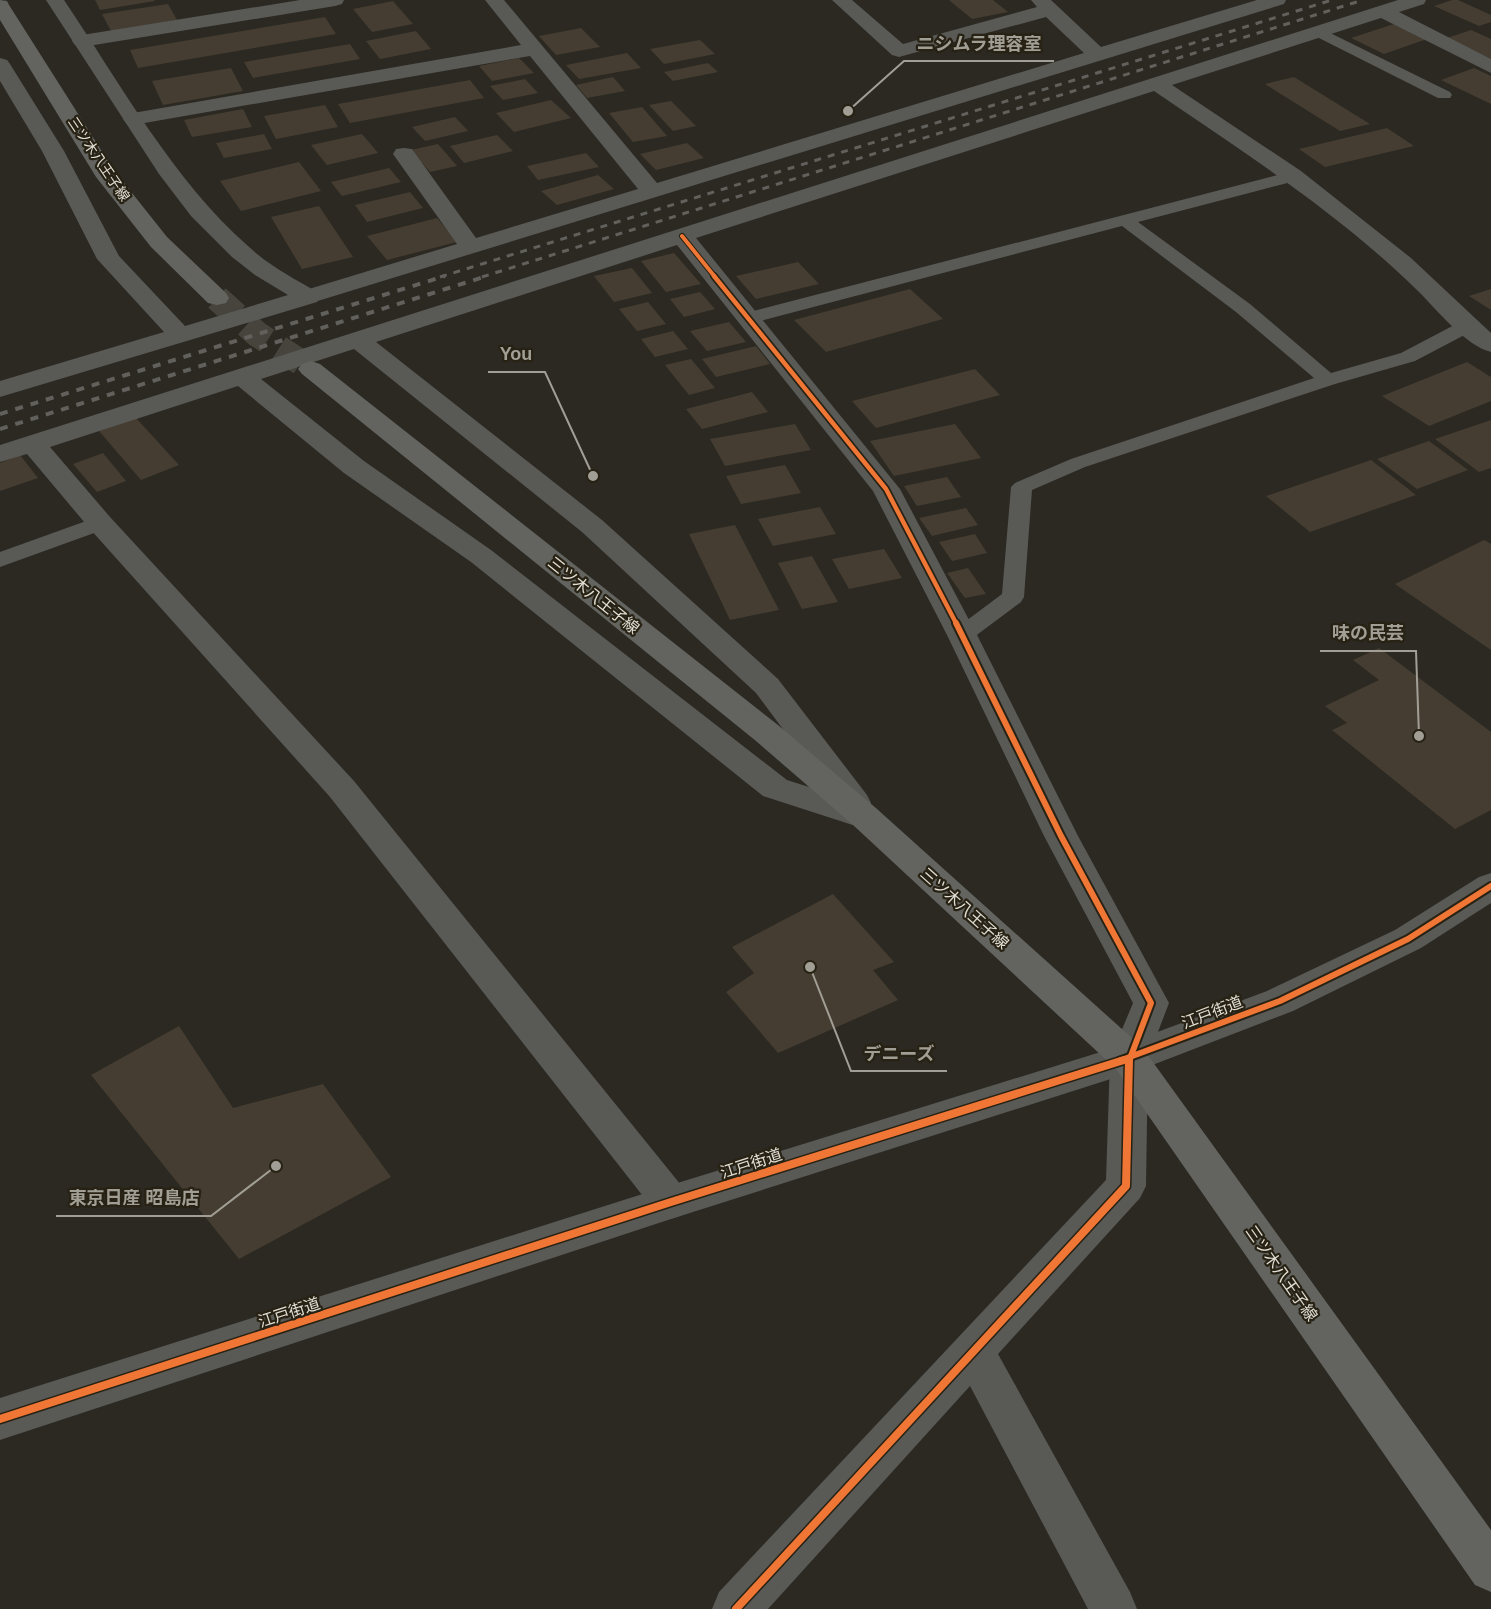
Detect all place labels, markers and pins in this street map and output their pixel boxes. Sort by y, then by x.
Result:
callout: ニシムラ理容室 [904,25,1054,61]
callout: You [488,336,545,372]
callout: 味の民芸 [1320,615,1416,651]
callout: デニーズ [851,1035,947,1071]
callout: 東京日産 昭島店 [56,1180,211,1216]

